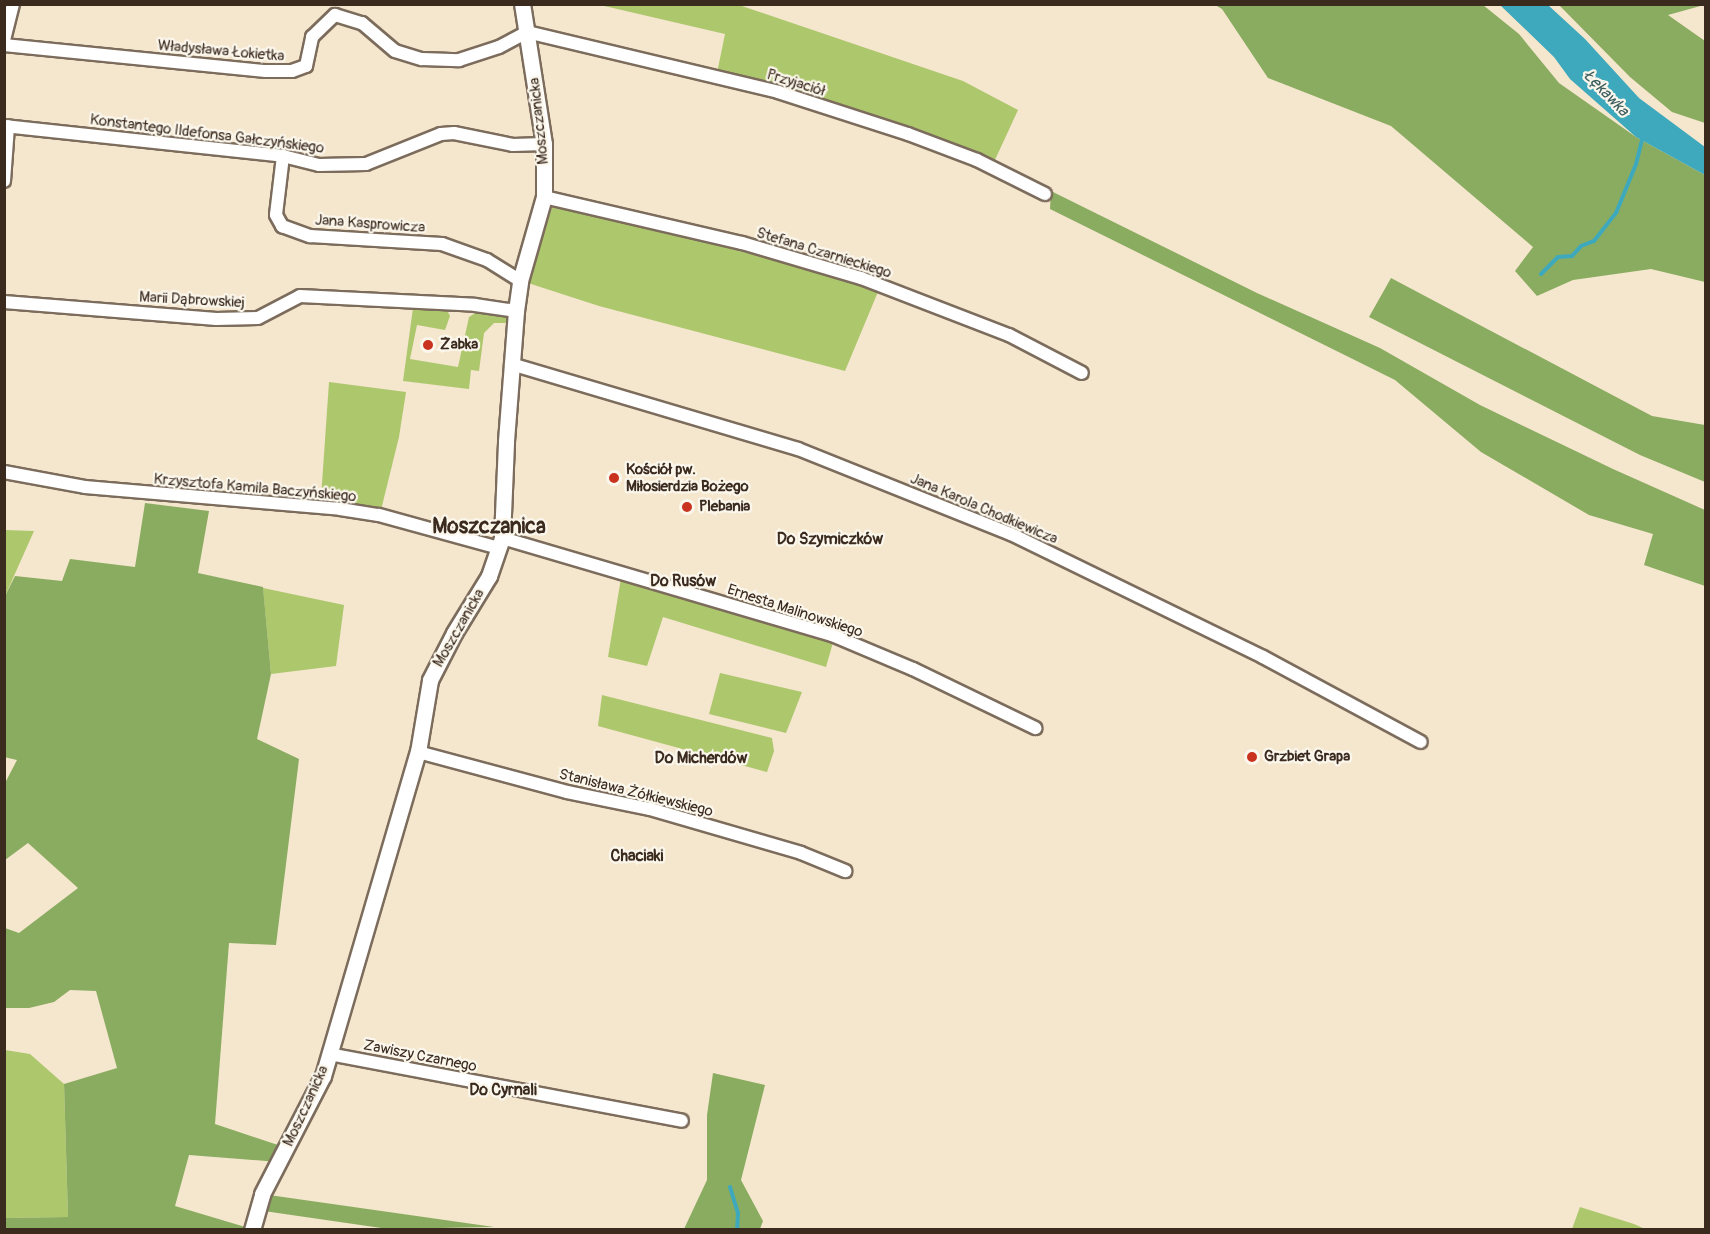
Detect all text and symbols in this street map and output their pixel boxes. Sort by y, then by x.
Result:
street label: Władysława Łokietka [157,36,285,66]
street label: Przyjaciół [765,66,827,100]
water label: Łękawka [1579,66,1633,120]
street label: Moszczanicka [525,77,553,165]
street label: Konstantego Ildefonsa Gałczyńskiego [89,111,325,157]
street label: Jana Kasprowicza [314,211,426,237]
street label: Stefana Czarnieckiego [754,224,894,282]
street label: Marii Dąbrowskiej [139,288,245,312]
place label: Żabka [440,336,478,354]
marker: Żabka [421,338,435,352]
place label: Kościół pw. Miłosierdzia Bożego [626,460,748,495]
street label: Krzysztofa Kamila Baczyńskiego [153,470,357,506]
street label: Jana Karola Chodkiewicza [907,470,1061,548]
marker: Kościół pw. Miłosierdzia Bożego [607,471,621,485]
place label: Plebania [699,498,750,516]
marker: Plebania [680,500,694,514]
district label: Moszczanica [432,514,546,540]
district label: Do Szymiczków [777,529,883,549]
district label: Do Rusów [650,571,716,591]
street label: Ernesta Malinowskiego [725,581,865,641]
street label: Moszczanicka [429,586,489,670]
district label: Do Micherdów [655,748,747,768]
place label: Grzbiet Grapa [1264,748,1350,766]
marker: Grzbiet Grapa [1245,750,1259,764]
street label: Stanisława Żółkiewskiego [557,765,715,821]
district label: Chaciaki [611,846,663,866]
street label: Zawiszy Czarnego [362,1036,478,1076]
street label: Moszczanicka [279,1063,333,1149]
district label: Do Cyrnali [469,1080,537,1100]

